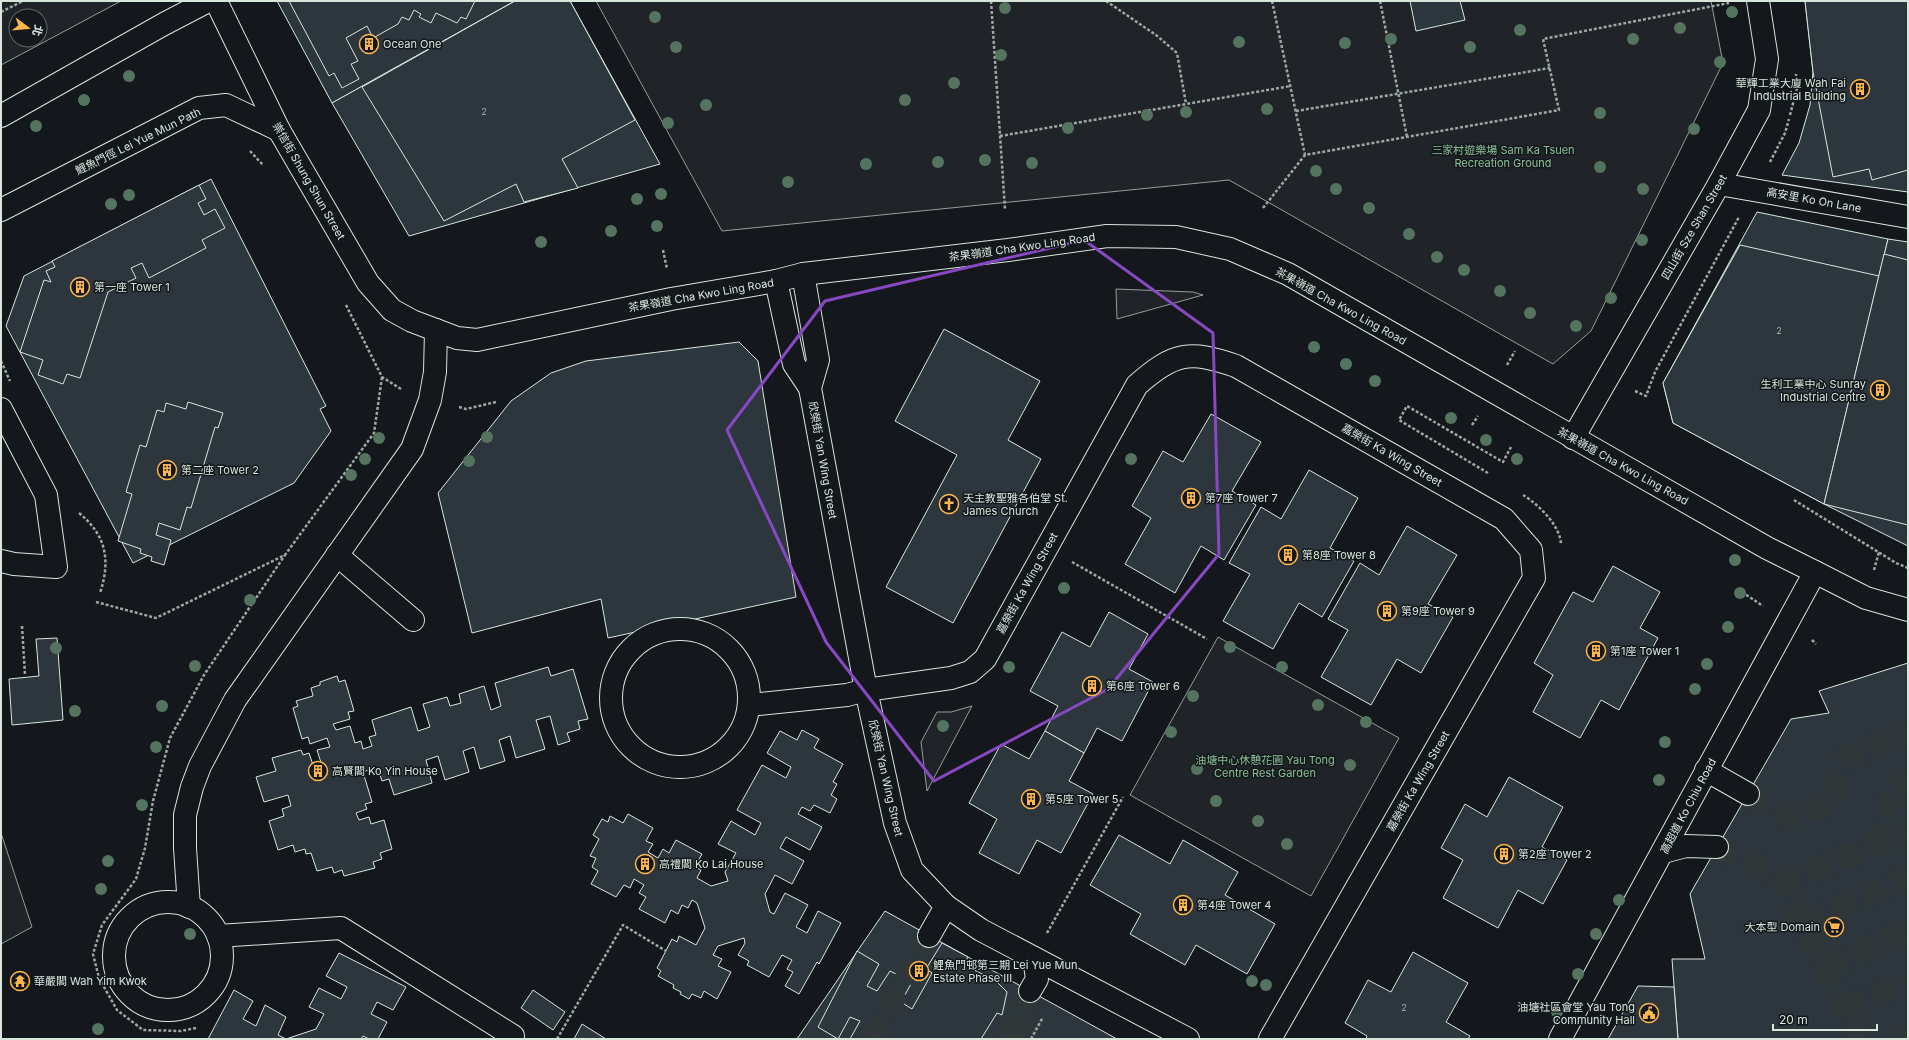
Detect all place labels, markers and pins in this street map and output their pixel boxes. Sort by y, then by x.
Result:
building icon: Ocean One [358,33,380,55]
place label: Ocean One [383,37,441,51]
place label: 華輝工業大廈 Wah Fai Industrial Building [1736,76,1846,103]
building icon: 華輝工業大廈 Wah Fai Industrial Building [1849,78,1871,100]
building icon: 第一座 Tower 1 [69,276,91,298]
place label: 第一座 Tower 1 [94,280,170,294]
place label: 生利工業中心 Sunray Industrial Centre [1761,377,1866,404]
building icon: 生利工業中心 Sunray Industrial Centre [1869,379,1891,401]
building icon: 第二座 Tower 2 [156,459,178,481]
place label: 第二座 Tower 2 [181,463,259,477]
building icon: 第7座 Tower 7 [1180,487,1202,509]
place label: 天主教聖雅各伯堂 St. James Church [963,491,1068,518]
place label: 第7座 Tower 7 [1205,491,1278,505]
church icon: 天主教聖雅各伯堂 St. James Church [938,493,960,515]
building icon: 第8座 Tower 8 [1277,544,1299,566]
place label: 第8座 Tower 8 [1302,548,1376,562]
building icon: 第9座 Tower 9 [1376,600,1398,622]
place label: 第9座 Tower 9 [1401,604,1475,618]
building icon: 第1座 Tower 1 [1585,640,1607,662]
place label: 第1座 Tower 1 [1610,644,1679,658]
building icon: 第6座 Tower 6 [1081,675,1103,697]
place label: 第6座 Tower 6 [1106,679,1180,693]
building icon: 高賢閣 Ko Yin House [307,760,329,782]
place label: 高賢閣 Ko Yin House [332,764,438,778]
building icon: 第5座 Tower 5 [1020,788,1042,810]
place label: 第5座 Tower 5 [1045,792,1119,806]
building icon: 第2座 Tower 2 [1493,843,1515,865]
place label: 第2座 Tower 2 [1518,847,1592,861]
building icon: 高禮閣 Ko Lai House [634,853,656,875]
place label: 高禮閣 Ko Lai House [659,857,763,871]
building icon: 第4座 Tower 4 [1172,894,1194,916]
place label: 第4座 Tower 4 [1197,898,1271,912]
supermarket icon: 大本型 Domain [1823,916,1845,938]
place label: 大本型 Domain [1744,920,1820,934]
place label: 鯉魚門邨第三期 Lei Yue Mun Estate Phase III [933,958,1077,985]
building icon: 鯉魚門邨第三期 Lei Yue Mun Estate Phase III [908,960,930,982]
temple icon: 華嚴閣 Wah Yim Kwok [9,970,31,992]
place label: 華嚴閣 Wah Yim Kwok [34,974,147,988]
place label: 油塘社區會堂 Yau Tong Community Hall [1517,1000,1635,1027]
public building icon: 油塘社區會堂 Yau Tong Community Hall [1638,1002,1660,1024]

